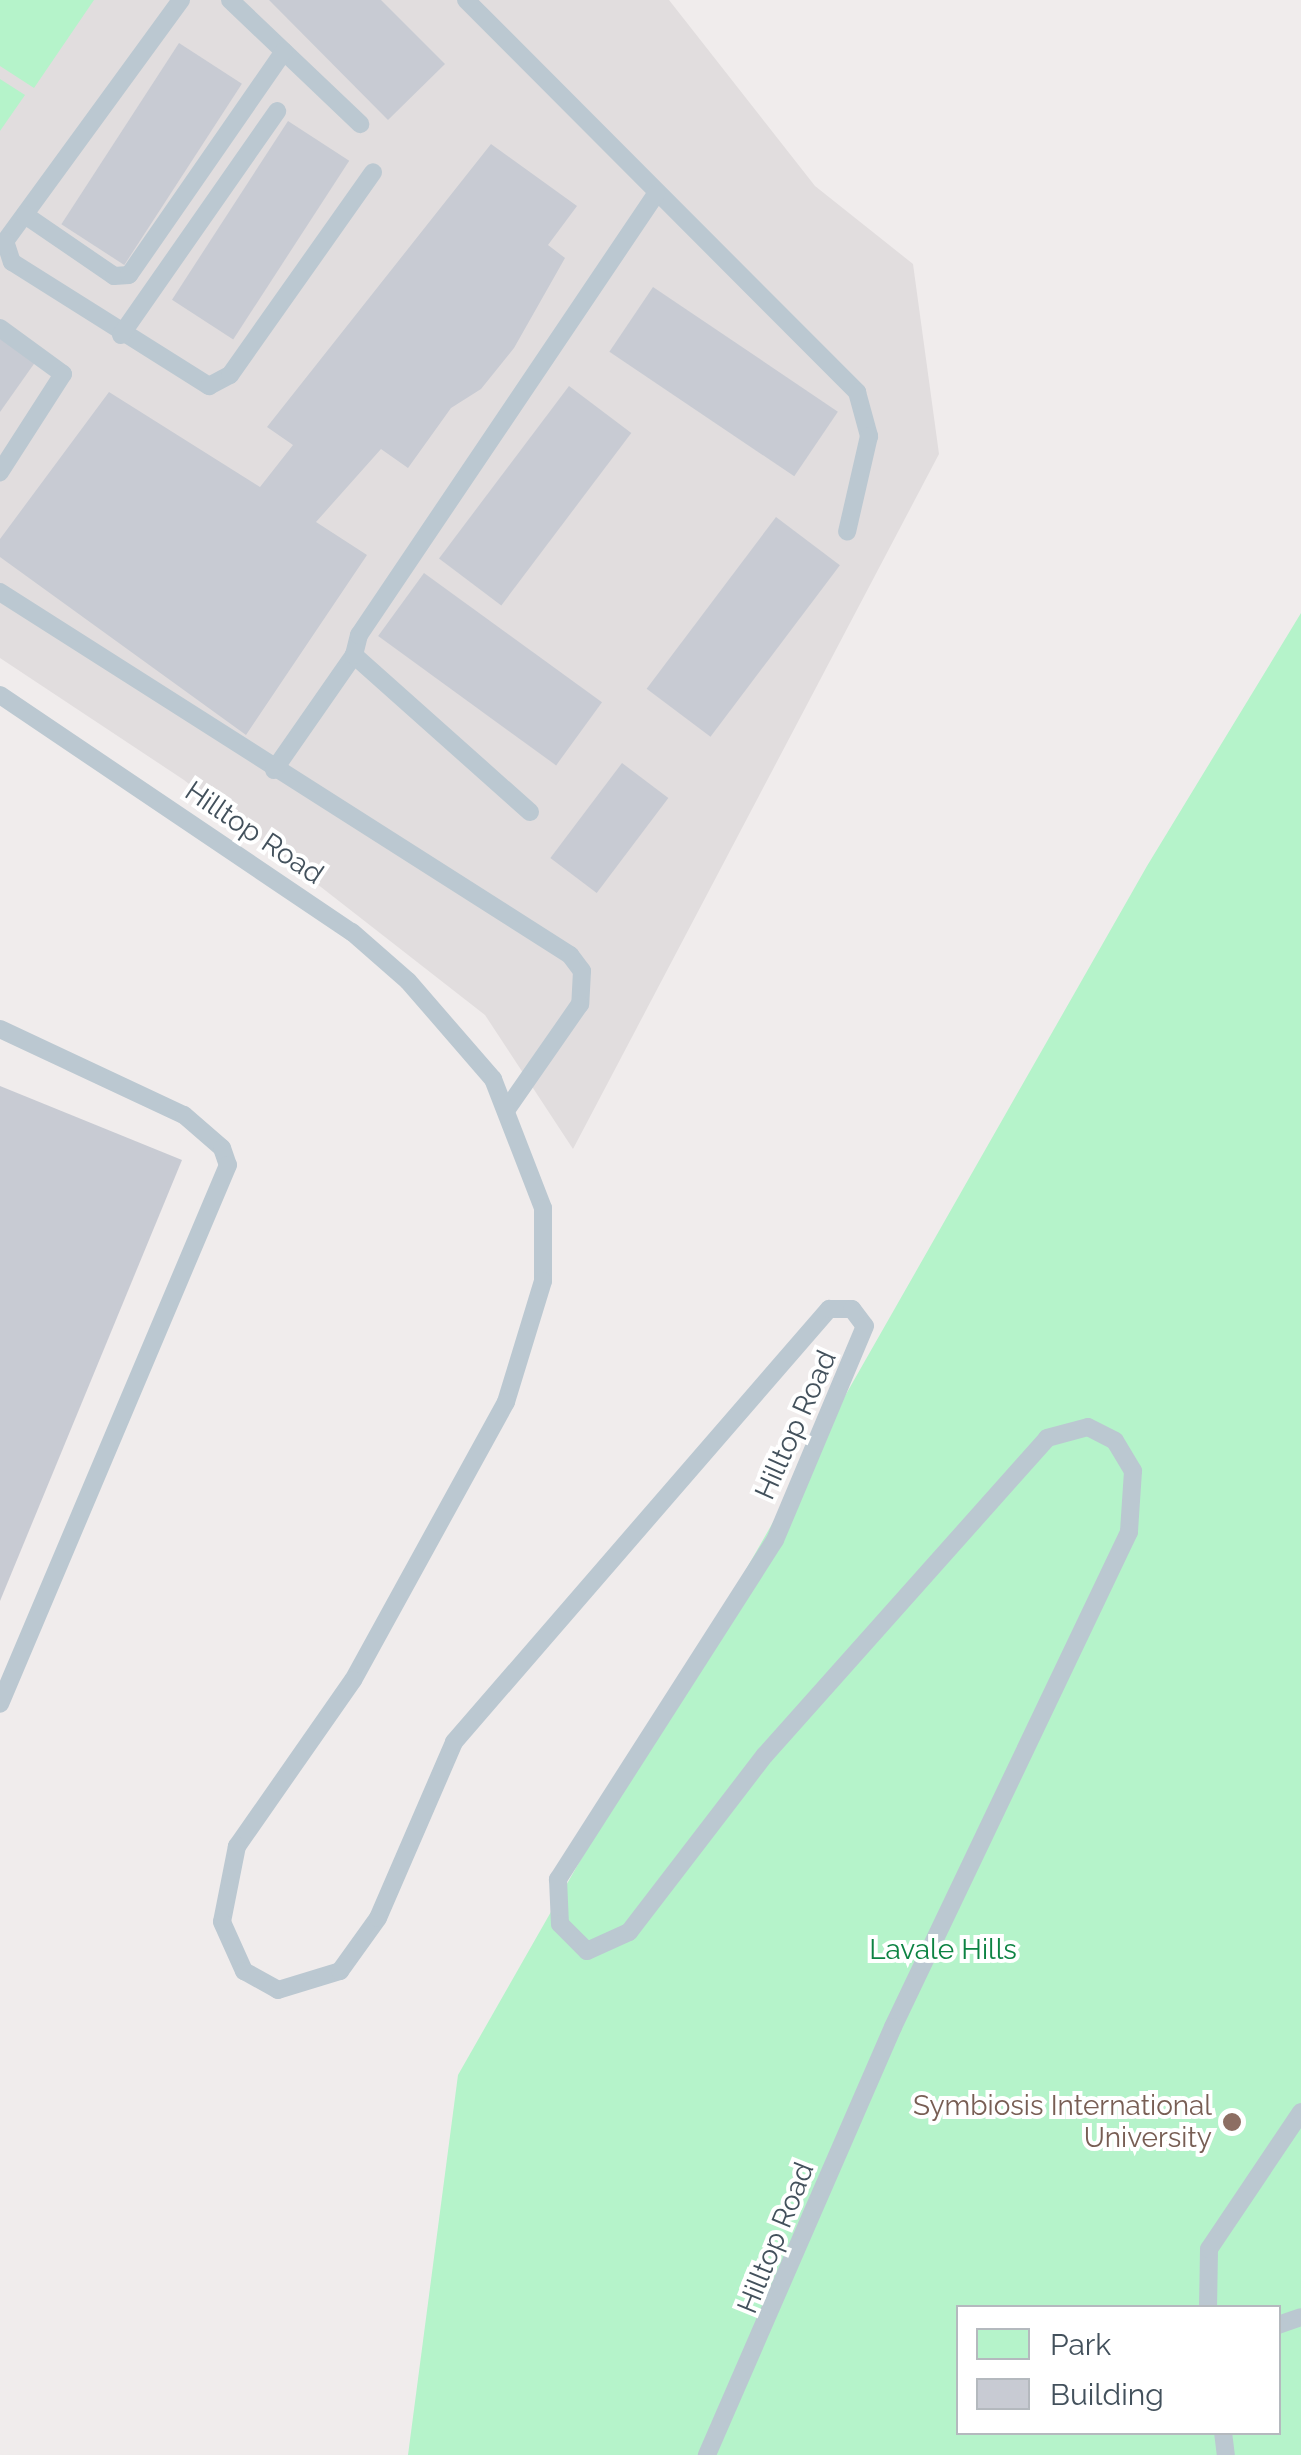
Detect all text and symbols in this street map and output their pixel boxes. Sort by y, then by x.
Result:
street label: Hilltop Road [179,775,329,891]
street label: Hilltop Road [748,1345,844,1505]
park label: Lavale Hills [869,1933,1017,1967]
place label: Symbiosis International University [913,2089,1212,2155]
marker: Symbiosis International University [1221,2111,1243,2133]
street label: Hilltop Road [731,2158,821,2318]
legend [956,2305,1281,2435]
text: Park [1050,2327,1111,2362]
text: Building [1050,2377,1164,2412]

